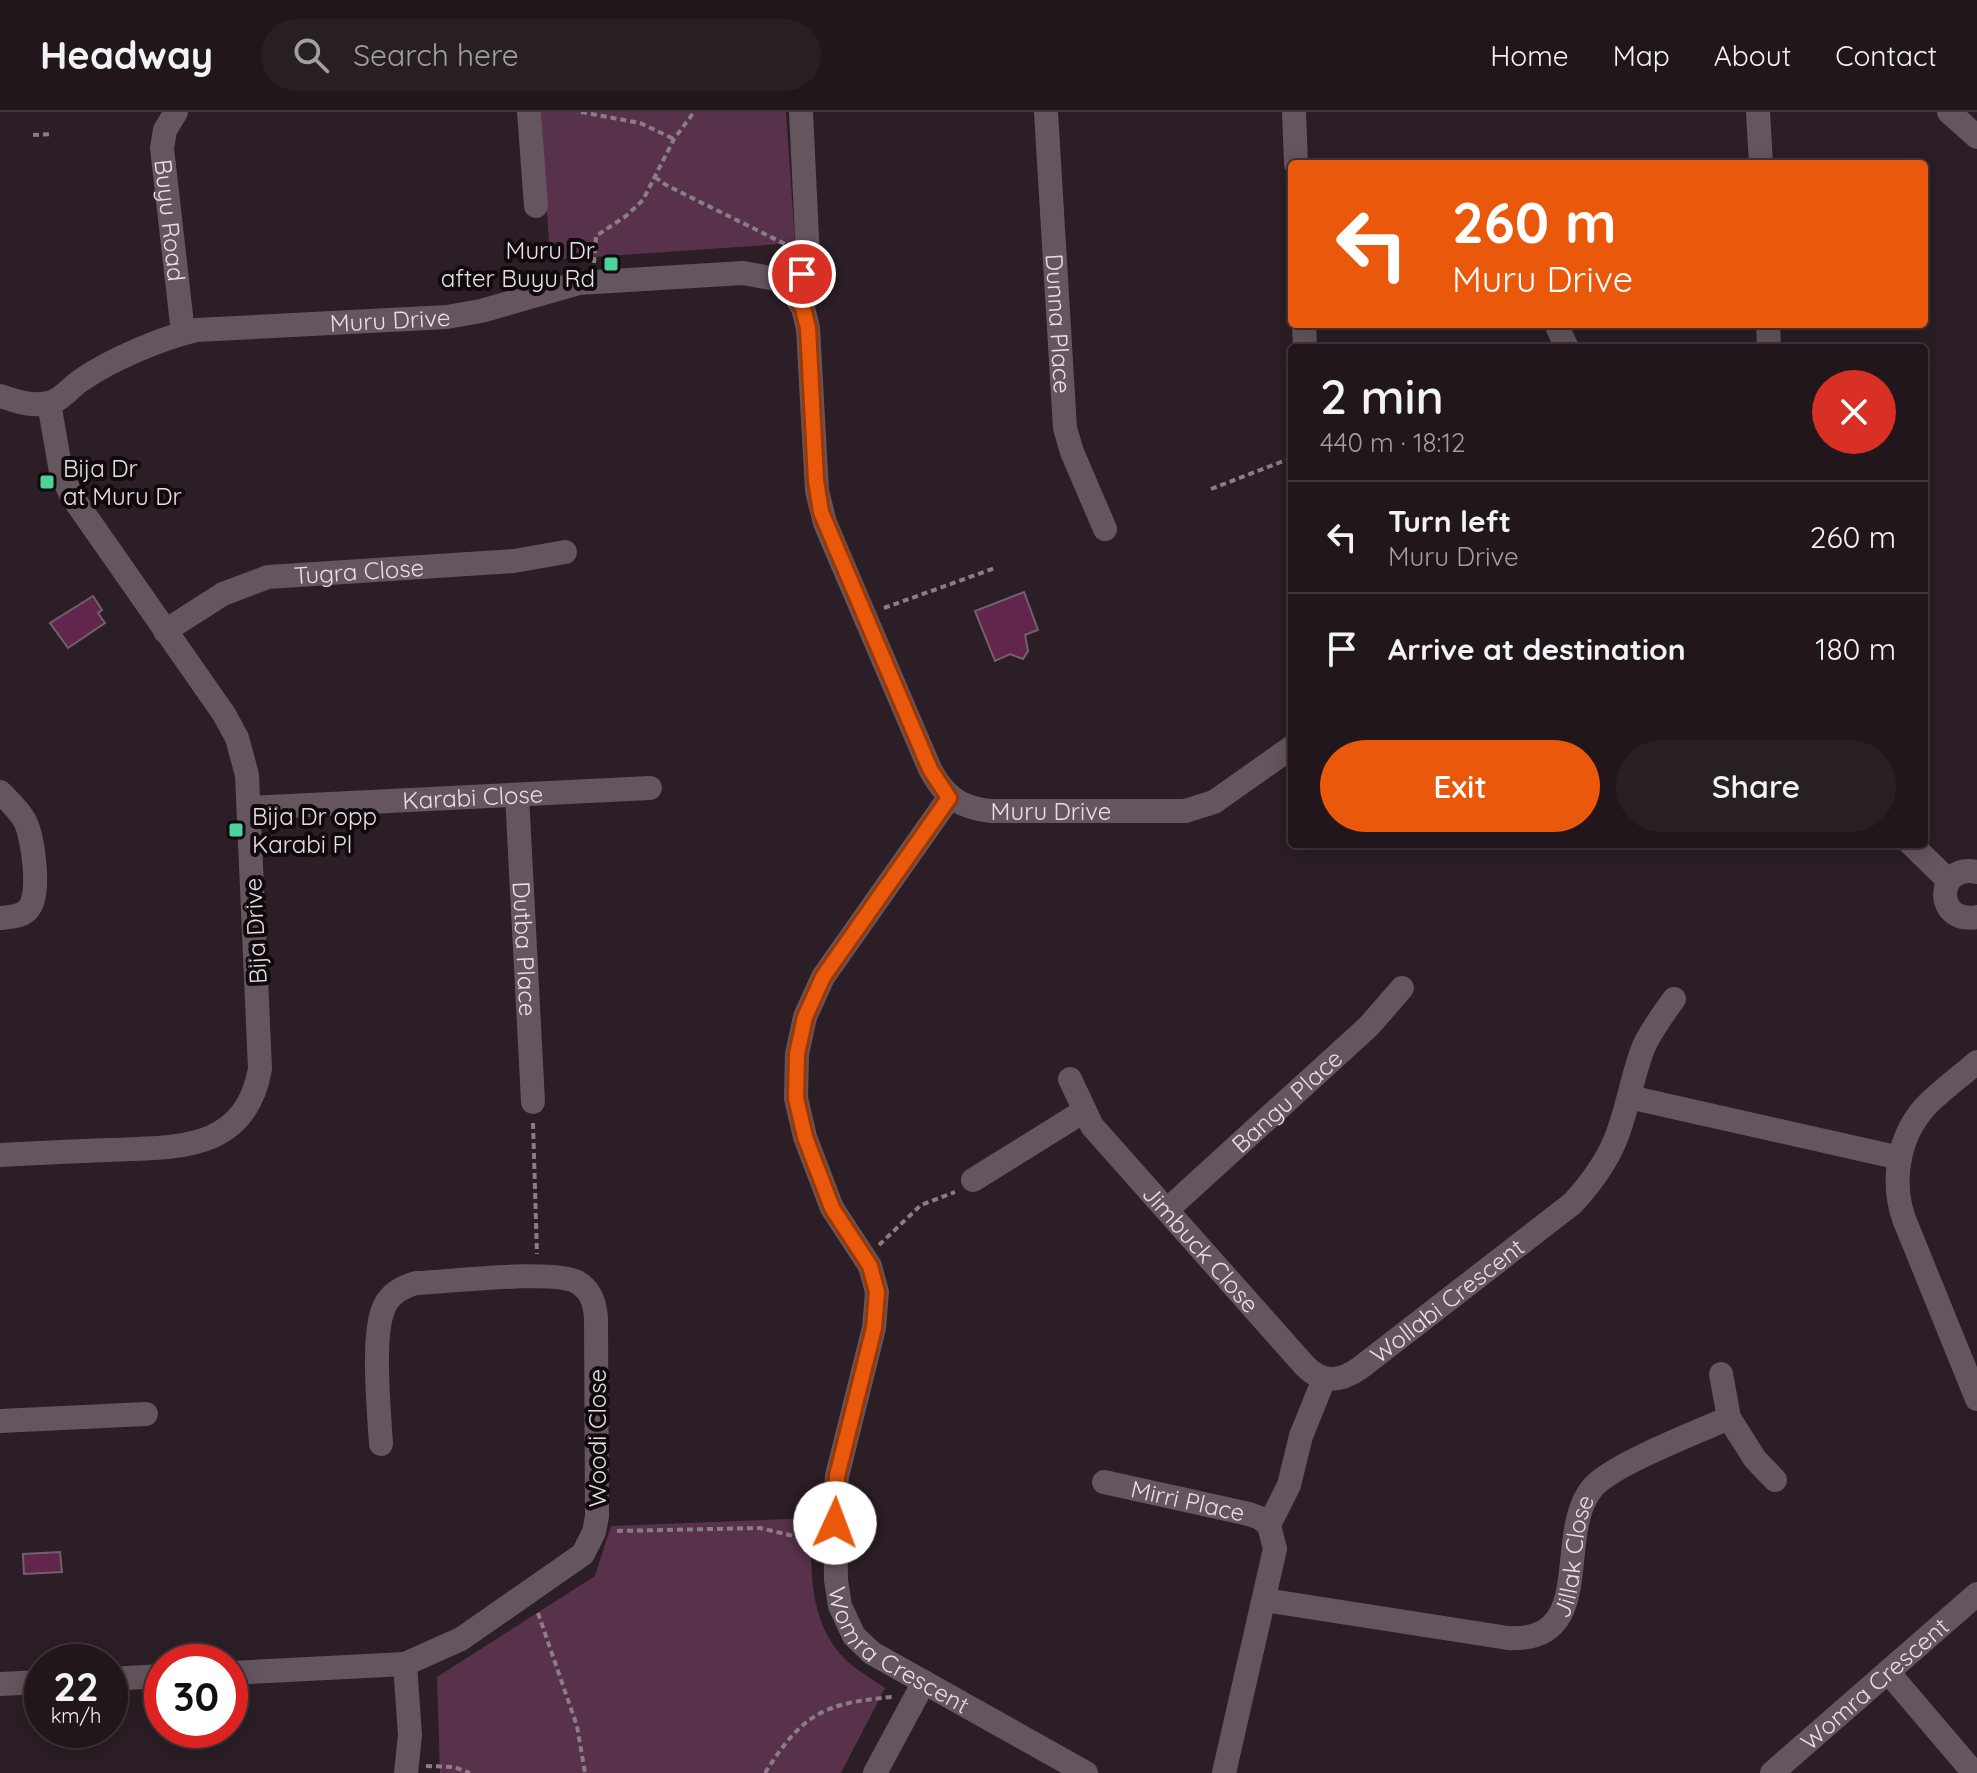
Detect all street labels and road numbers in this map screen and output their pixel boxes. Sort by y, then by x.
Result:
street label: Buyu Road [148,158,192,283]
street label: Dunna Place [1040,253,1078,394]
street label: Muru Drive [329,302,451,338]
street label: Tugra Close [293,552,425,590]
street label: Karabi Close [402,778,544,815]
street label: Muru Drive [991,796,1111,826]
street label: Bija Drive [237,877,273,985]
street label: Dutba Place [507,881,544,1017]
street label: Bangu Place [1225,1043,1348,1159]
street label: Jimbuck Close [1136,1179,1266,1319]
street label: Wollabi Crescent [1364,1232,1530,1370]
street label: Woodi Close [582,1369,612,1507]
street label: Mirri Place [1128,1473,1248,1528]
street label: Jillak Close [1546,1489,1600,1622]
street label: Womra Crescent [822,1585,975,1720]
street label: Womra Crescent [1794,1611,1955,1756]

